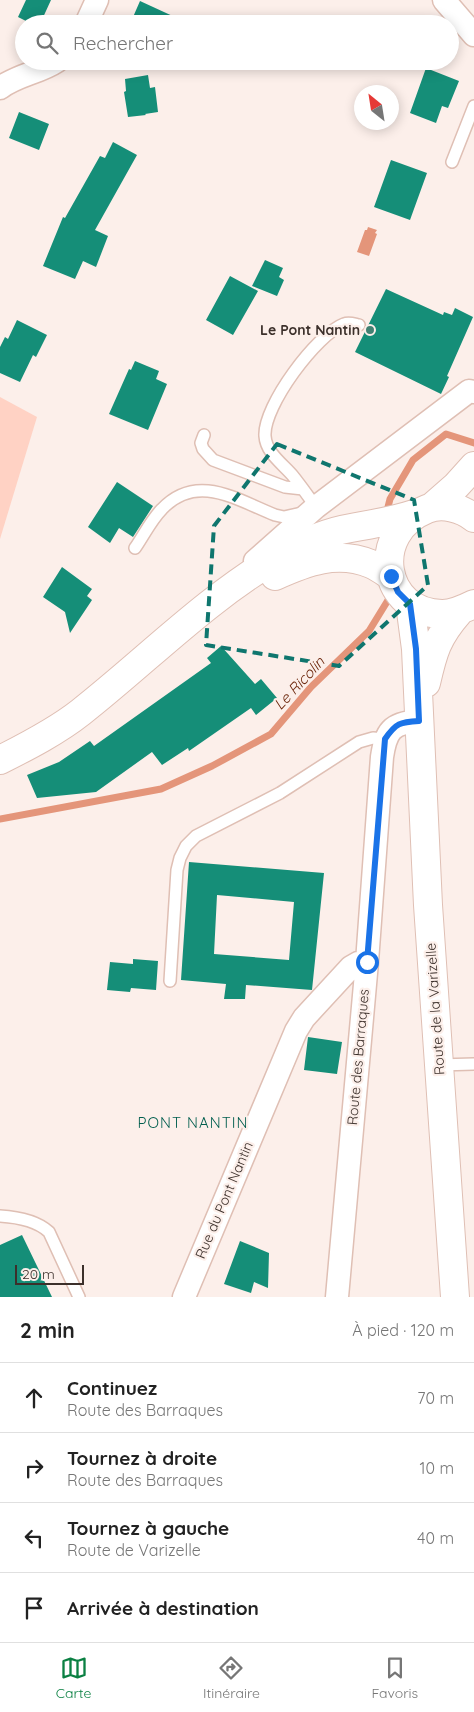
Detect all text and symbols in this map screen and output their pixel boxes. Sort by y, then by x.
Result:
search box [15,15,459,70]
icon: search [33,29,61,57]
text: Rechercher [73,31,173,55]
north arrow [354,85,399,130]
place label: Le Pont Nantin [260,321,360,339]
marker: Le Pont Nantin [364,324,376,336]
route end [380,565,403,588]
water label: Le Ricolin [270,652,329,714]
street label: Route de la Varizelle [421,942,449,1076]
route start [356,951,379,974]
street label: Route des Barraques [343,988,373,1126]
district label: PONT NANTIN [138,1113,248,1132]
street label: Rue du Pont Nantin [191,1139,257,1261]
scale bar [15,1262,84,1285]
text: 20 m [22,1265,55,1283]
text: 2 min [20,1317,75,1343]
text: À pied · 120 m [352,1320,454,1340]
text: Continuez [67,1376,157,1400]
icon: ahead [20,1384,48,1412]
text: 70 m [417,1388,454,1408]
text: Route des Barraques [67,1400,223,1420]
text: Tournez à droite [67,1446,217,1470]
icon: right [20,1454,48,1482]
text: 10 m [420,1458,454,1478]
text: Route des Barraques [67,1470,223,1490]
text: Tournez à gauche [67,1516,229,1540]
icon: left [20,1524,48,1552]
text: 40 m [417,1528,454,1548]
text: Route de Varizelle [67,1540,201,1560]
icon: arrive [20,1594,48,1622]
text: Arrivée à destination [67,1596,259,1620]
tab: Carte [56,1654,91,1702]
tab: Itinéraire [203,1654,260,1702]
tab: Favoris [371,1654,418,1702]

